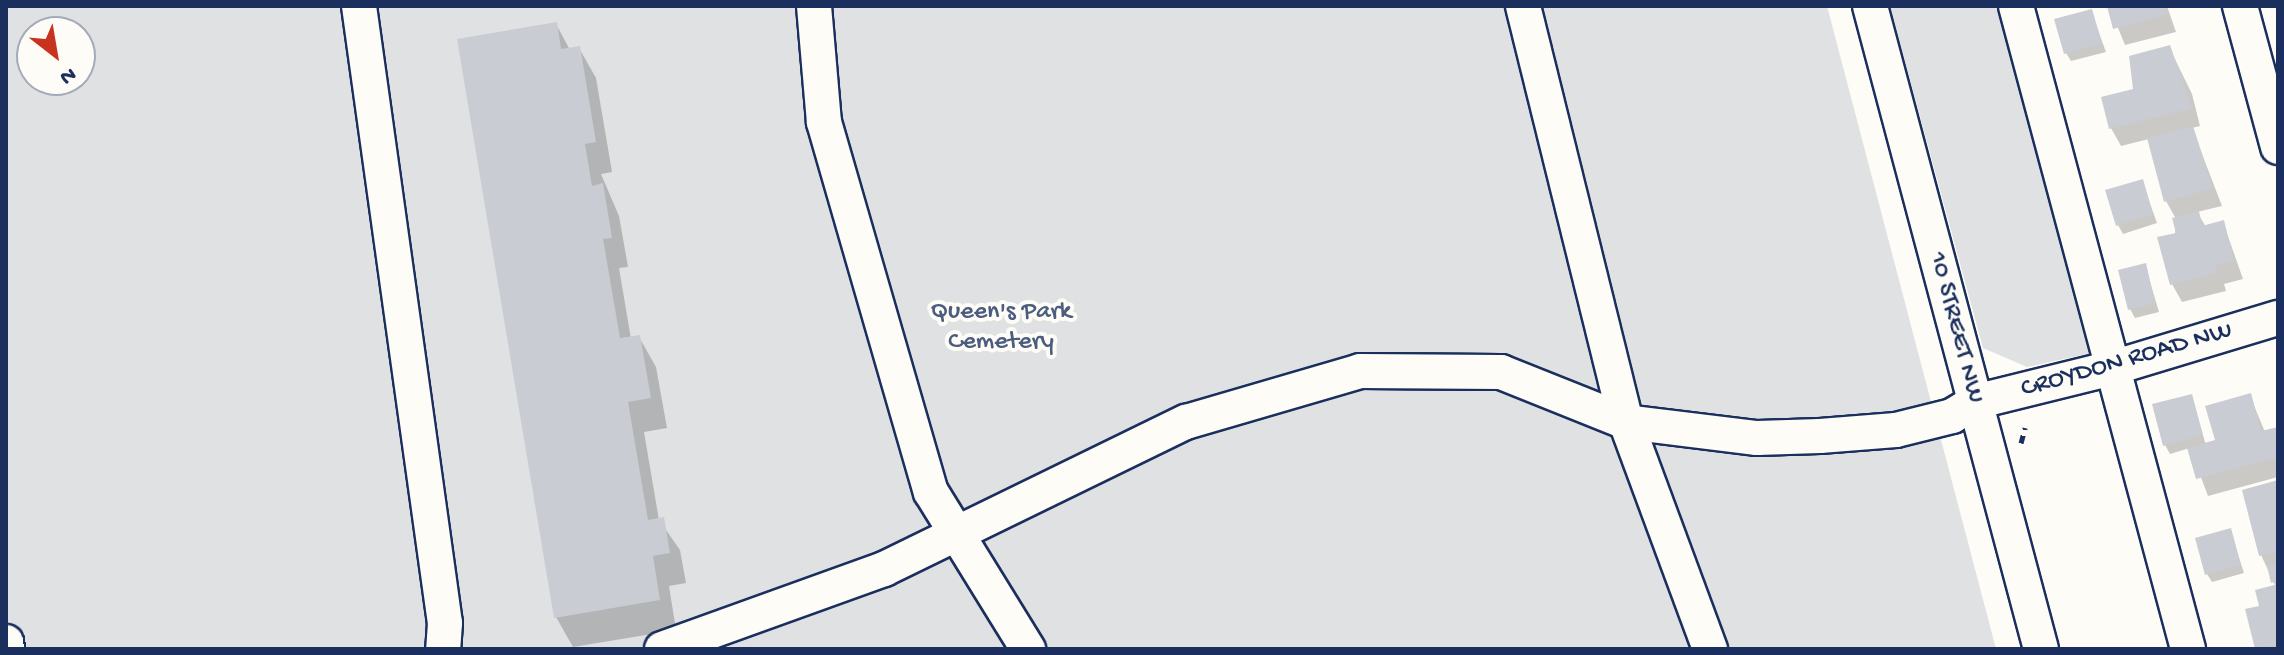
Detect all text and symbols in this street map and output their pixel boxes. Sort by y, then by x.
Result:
north arrow [16,16,96,96]
text: N [54,60,80,90]
street label: 10 STREET NW [1920,249,1990,407]
park label: Queen's Park Cemetery [931,297,1071,358]
street label: CROYDON ROAD NW [2018,316,2236,406]

